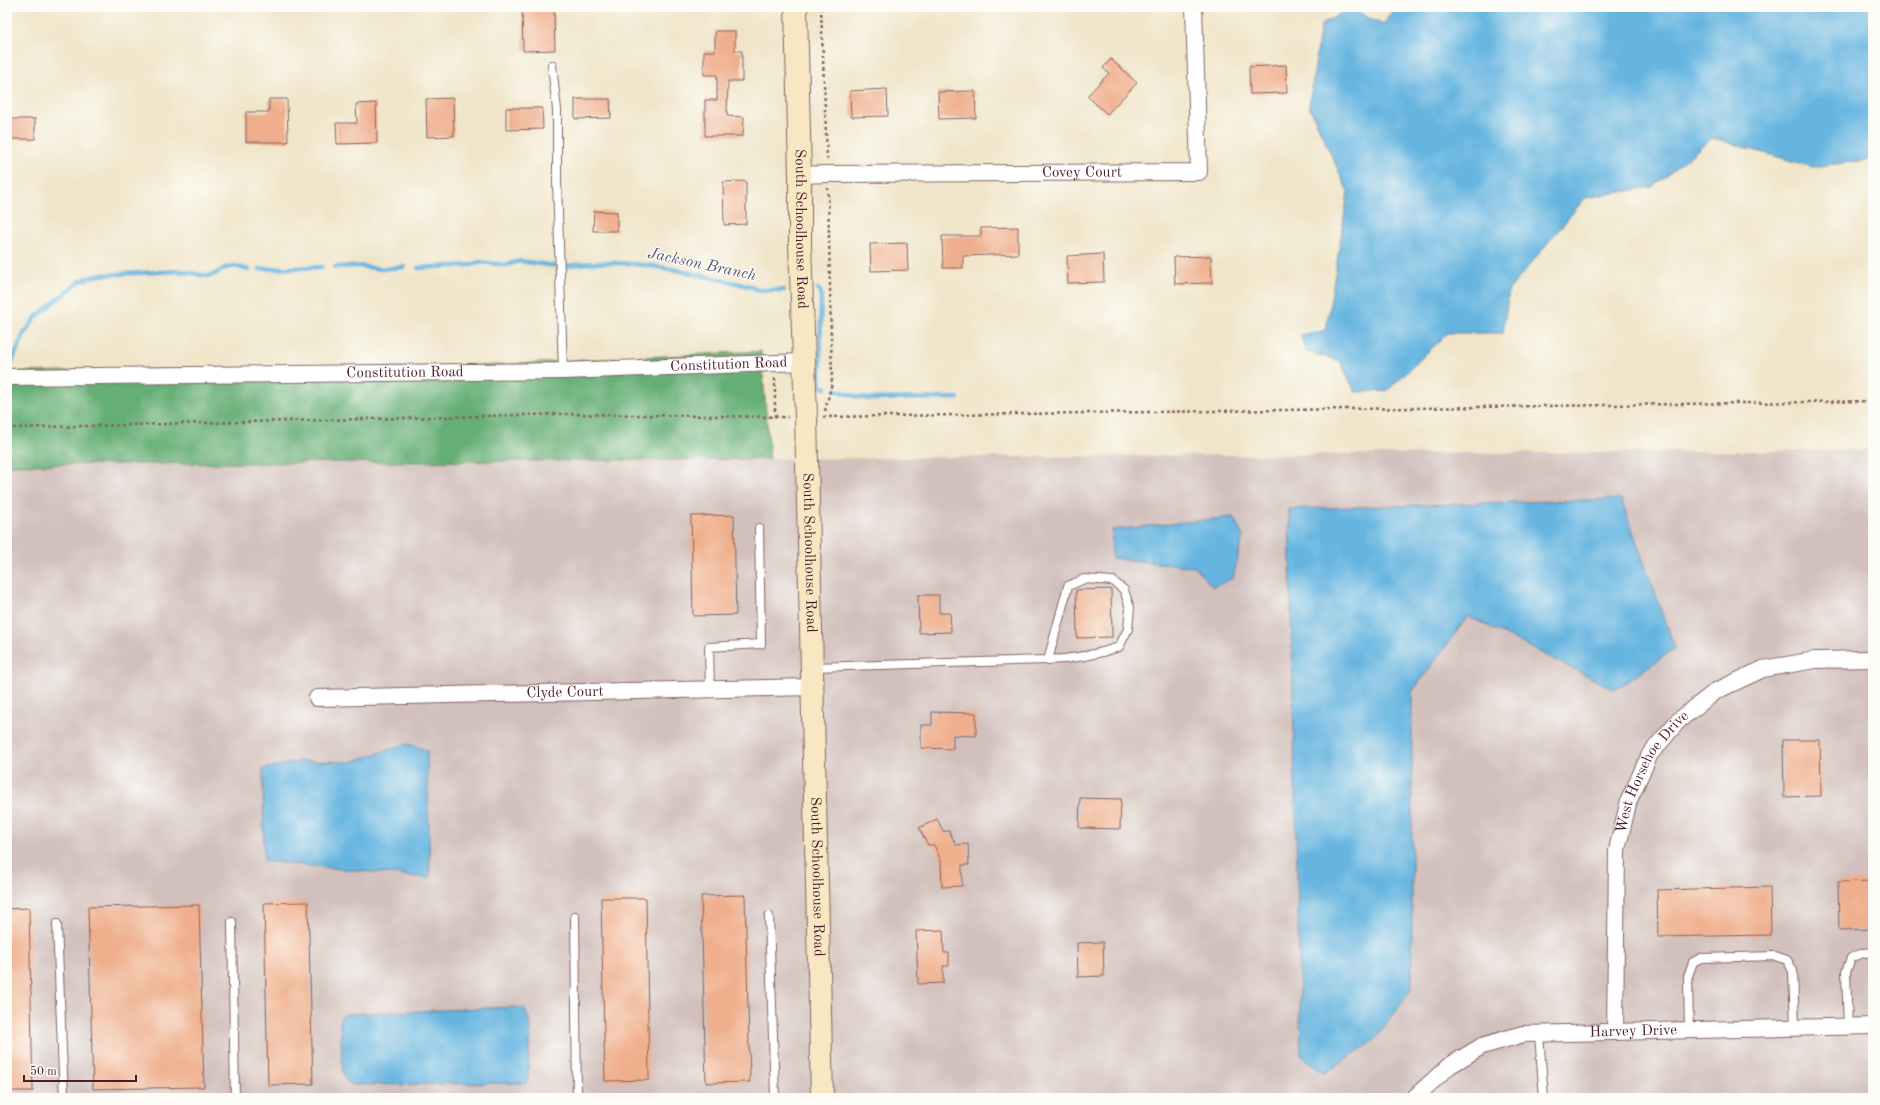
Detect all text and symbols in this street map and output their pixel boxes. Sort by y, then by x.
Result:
street label: South Schoolhouse Road [792,149,810,309]
street label: Covey Court [1042,165,1122,180]
water label: Jackson Branch [646,246,758,284]
street label: Constitution Road [670,355,788,374]
street label: Constitution Road [346,365,464,381]
street label: South Schoolhouse Road [800,473,819,633]
street label: Clyde Court [526,684,604,701]
street label: West Horsehoe Drive [1614,708,1692,835]
street label: South Schoolhouse Road [807,796,826,957]
street label: Harvey Drive [1589,1023,1677,1040]
scale bar [24,1057,136,1083]
text: 50 m [30,1065,57,1078]

